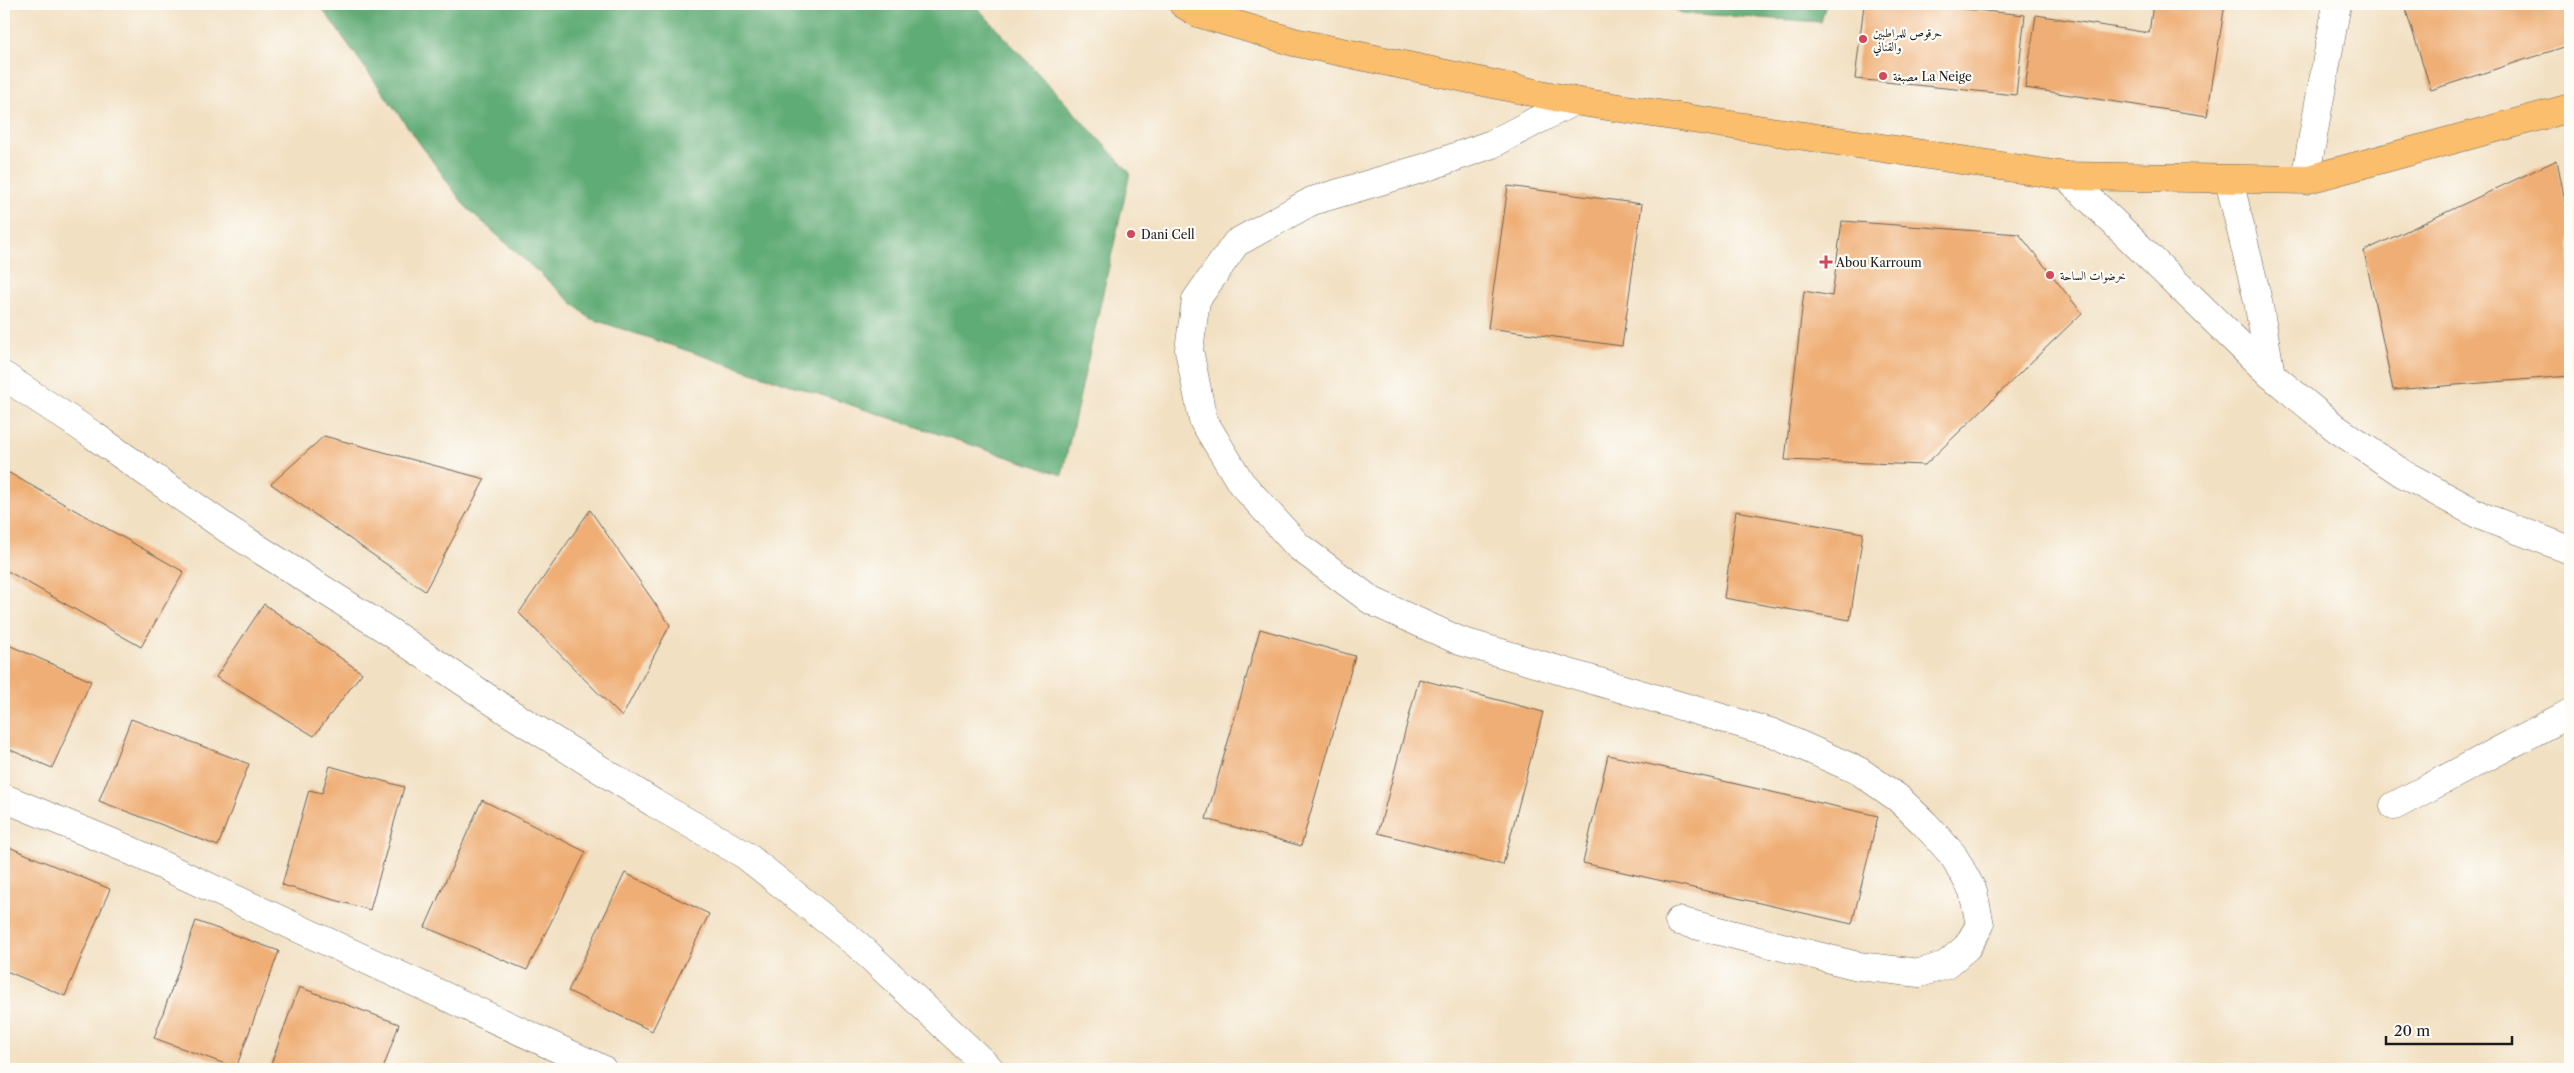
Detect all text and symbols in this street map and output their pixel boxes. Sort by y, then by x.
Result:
place label: حرقوص للمراطبين والقناني [1873,25,1942,57]
marker: حرقوص للمراطبين والقناني [1857,33,1869,45]
place label: مصبغة La Neige [1893,69,1972,84]
marker: مصبغة La Neige [1877,70,1889,82]
place label: Dani Cell [1141,227,1195,242]
marker: Dani Cell [1125,228,1137,240]
place label: Abou Karroum [1835,255,1922,270]
marker: Abou Karroum [1820,256,1832,268]
place label: خرضوات الساحة [2060,268,2126,284]
marker: خرضوات الساحة [2044,269,2056,281]
scale bar [2386,1013,2513,1045]
text: 20 m [2394,1021,2430,1040]

